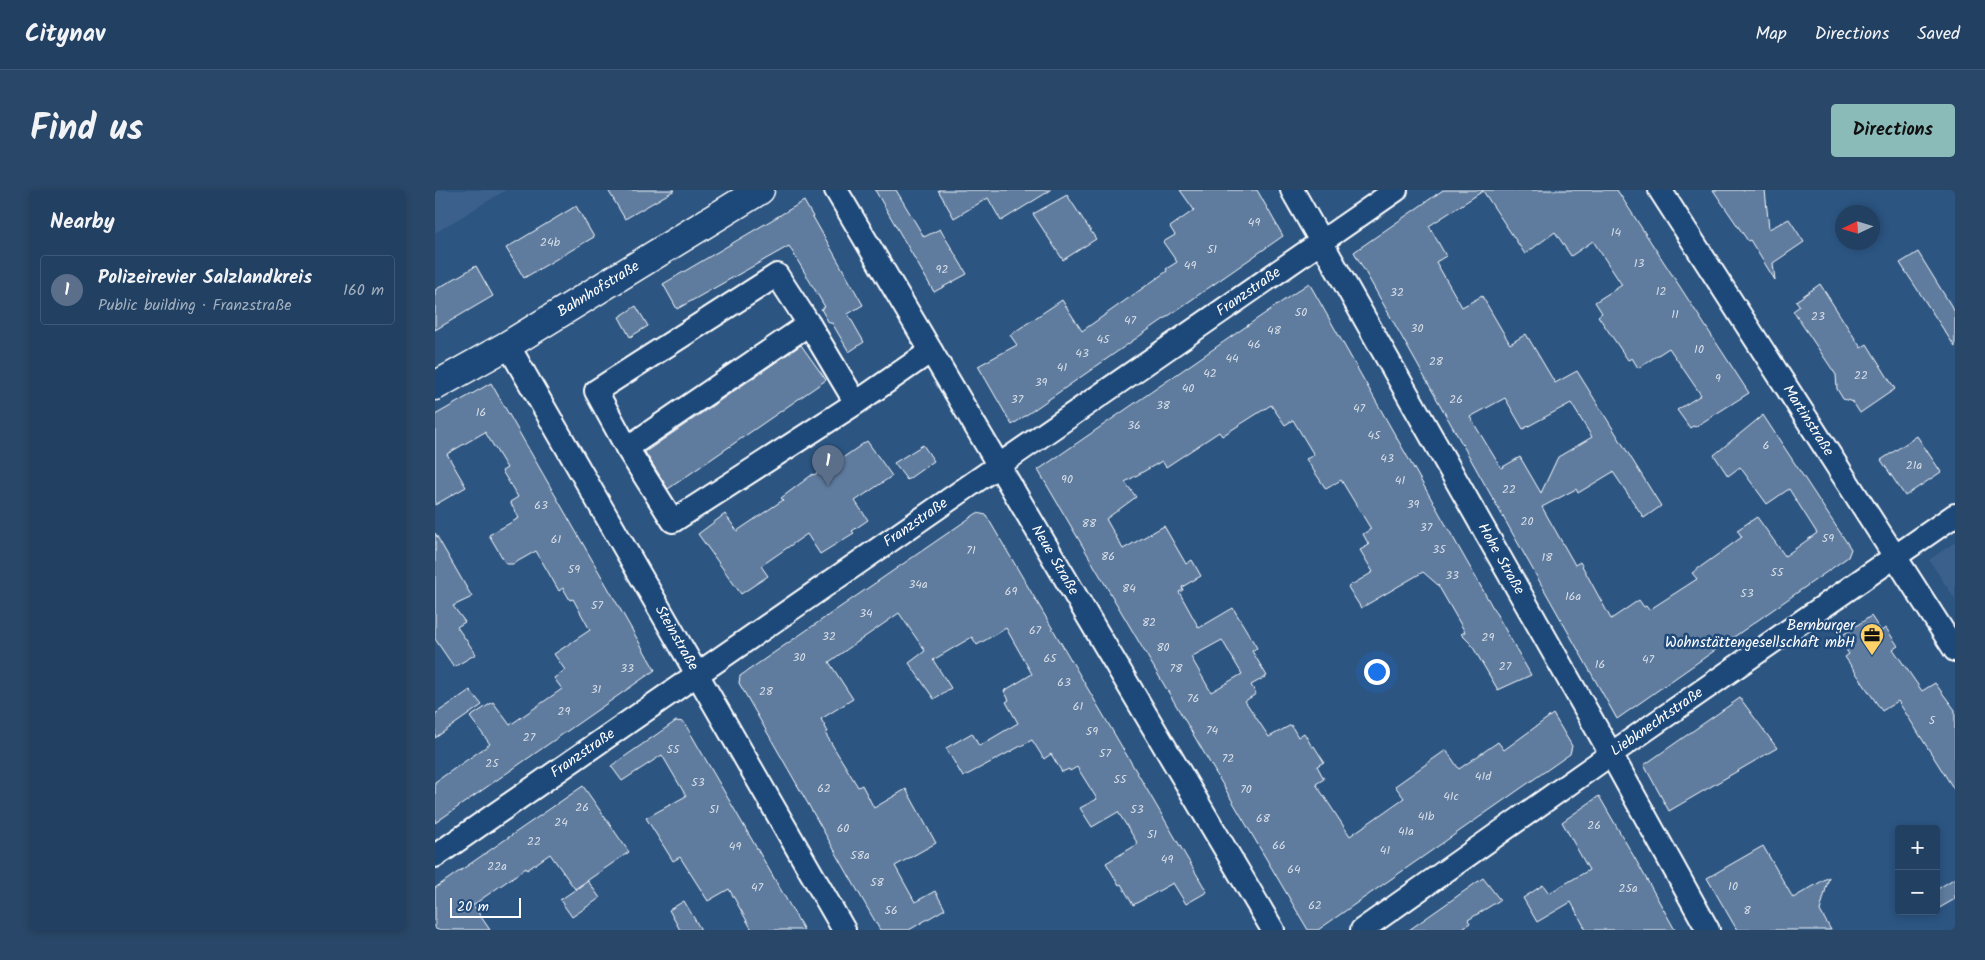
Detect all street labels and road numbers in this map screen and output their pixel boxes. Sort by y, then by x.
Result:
street label: Bahnhofstraße [553,255,645,324]
street label: Franzstraße [1211,261,1286,323]
street label: Martinstraße [1776,380,1840,461]
street label: Franzstraße [878,492,953,554]
street label: Hohe Straße [1471,519,1531,600]
street label: Neue Straße [1024,520,1085,600]
street label: Steinstraße [648,601,705,675]
street label: Liebknechtstraße [1606,681,1709,763]
street label: Franzstraße [546,722,620,784]

